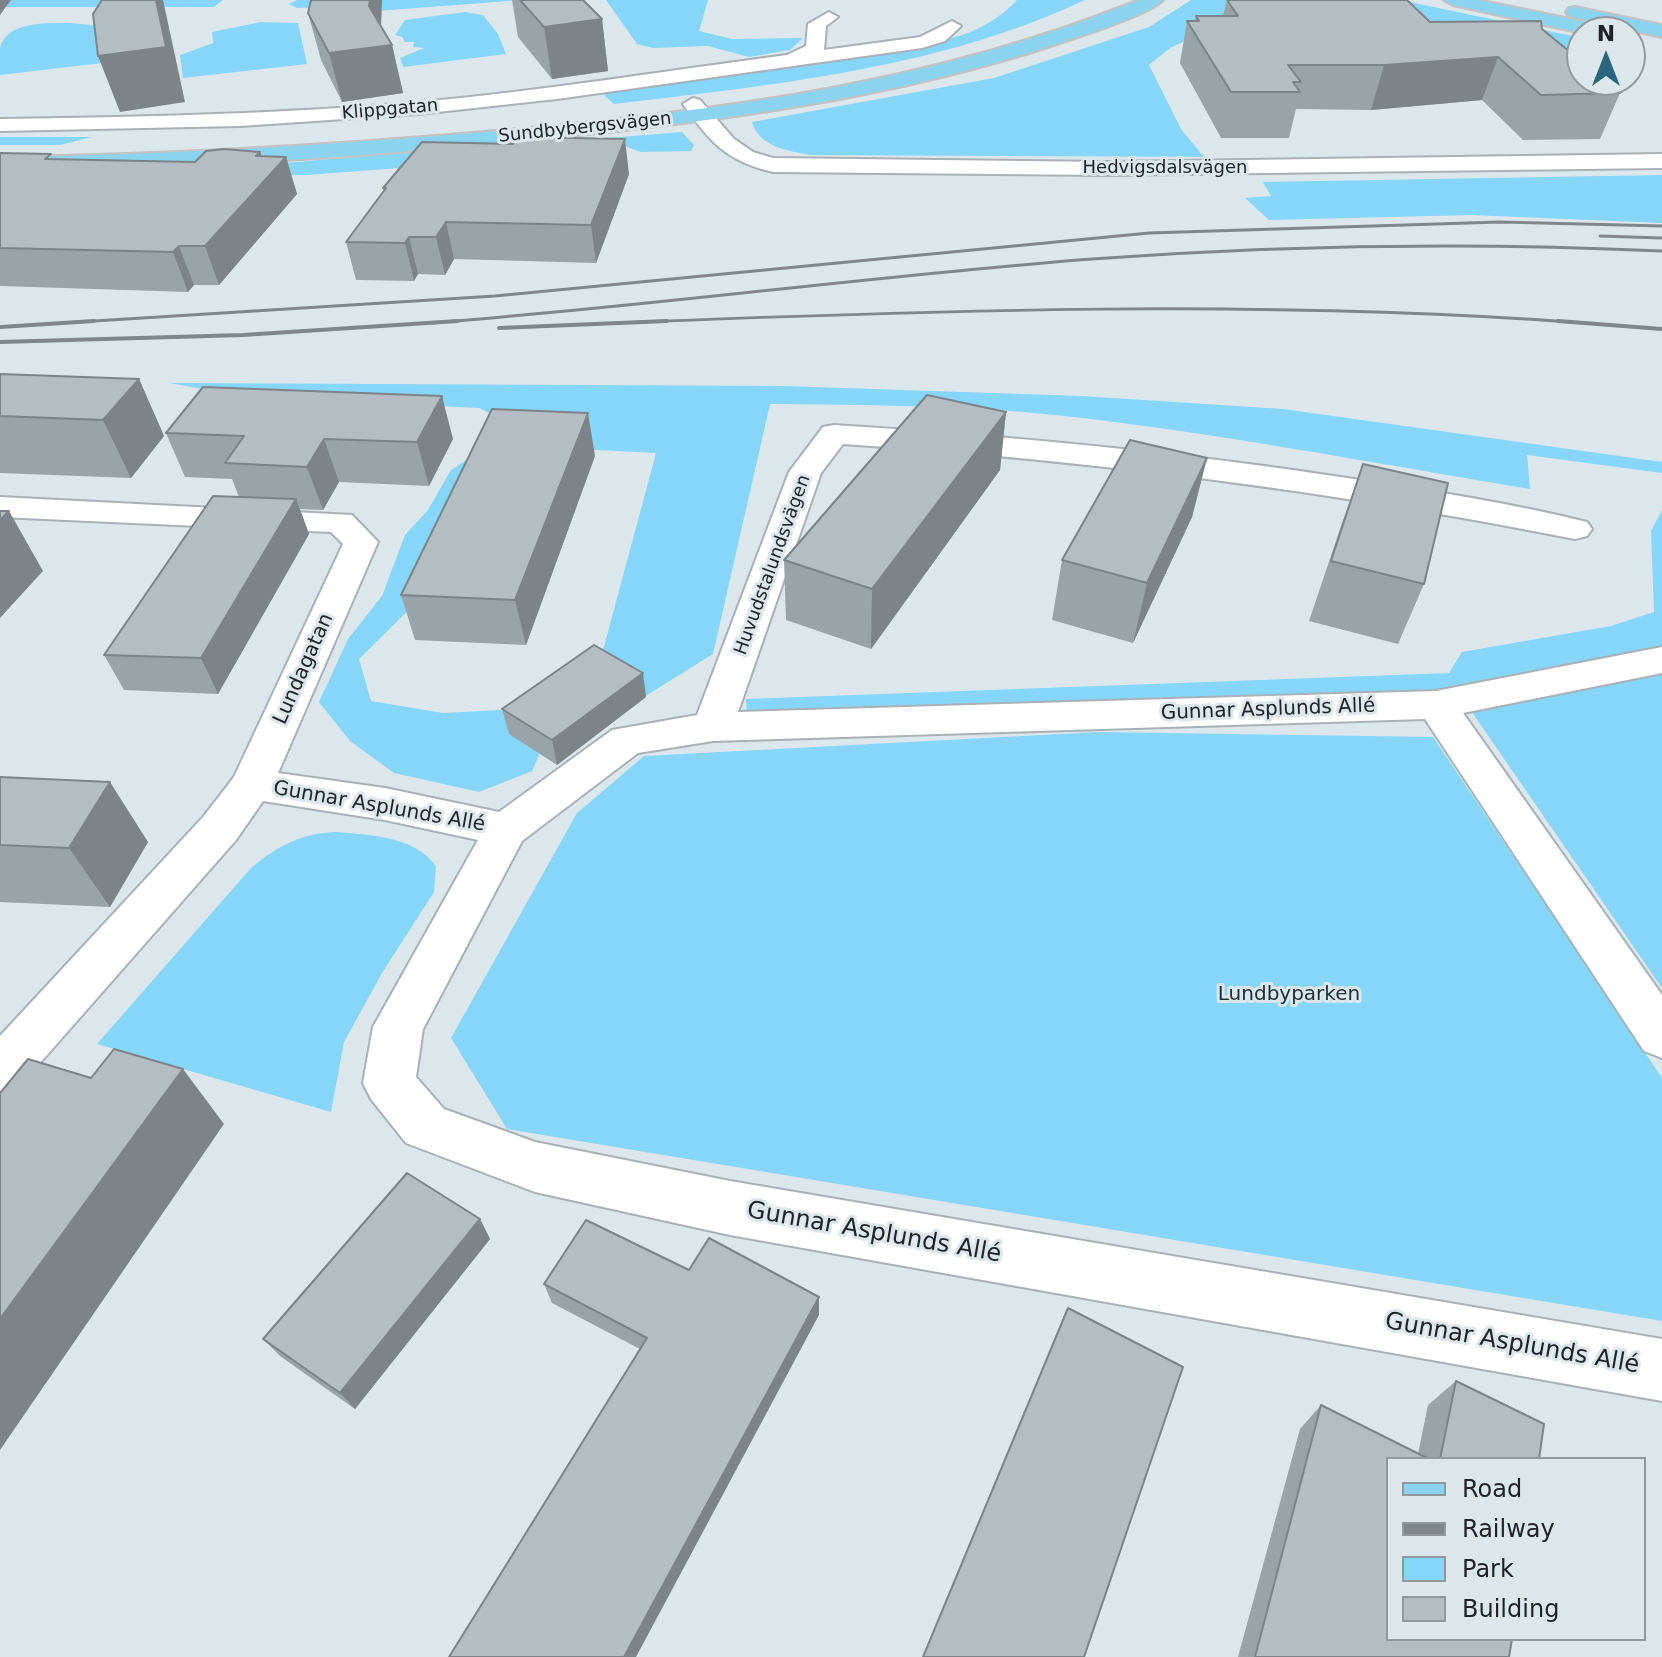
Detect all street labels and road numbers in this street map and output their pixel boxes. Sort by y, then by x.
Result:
street label: Klippgatan [341,95,439,125]
street label: Sundbybergsvägen [497,108,673,148]
street label: Hedvigsdalsvägen [1083,157,1247,179]
street label: Huvudstalundsvägen [730,472,816,658]
street label: Lundagatan [269,610,339,728]
street label: Gunnar Asplunds Allé [1160,694,1376,726]
street label: Gunnar Asplunds Allé [271,777,487,837]
street label: Gunnar Asplunds Allé [745,1196,1003,1270]
street label: Gunnar Asplunds Allé [1383,1307,1641,1381]

